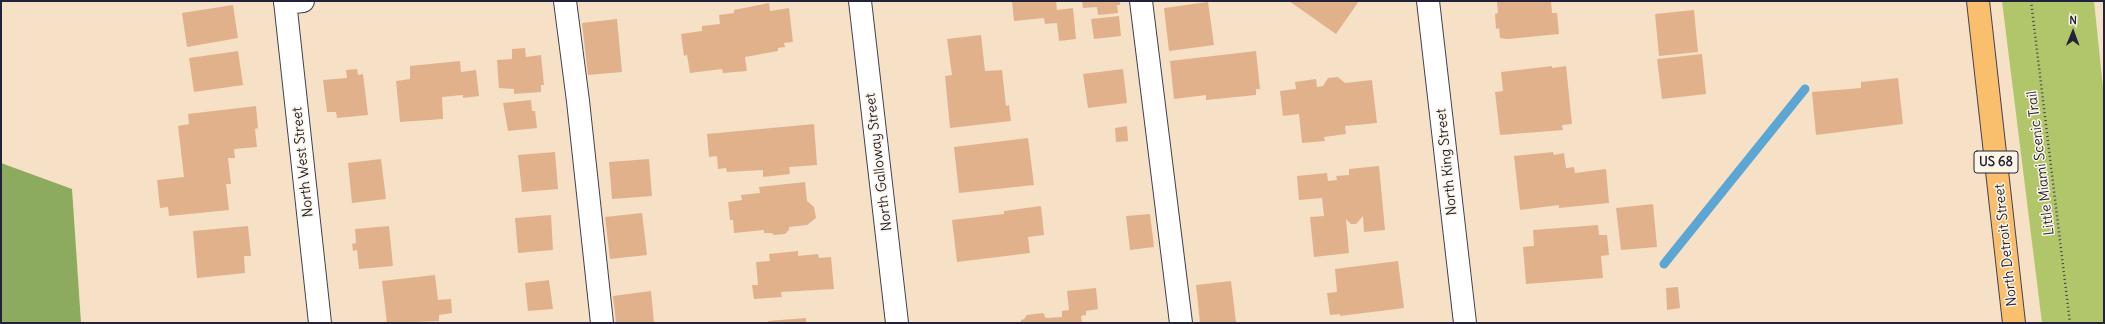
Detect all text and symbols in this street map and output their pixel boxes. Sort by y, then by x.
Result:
north arrow [2053,12,2093,52]
text: N [2069,13,2077,27]
street label: Little Miami Scenic Trail [2024,90,2058,236]
street label: North Galloway Street [862,92,896,232]
street label: North West Street [289,106,317,218]
street label: North King Street [1433,108,1461,216]
road number: US 68 [1974,151,2018,173]
street label: North Detroit Street [1991,183,2021,307]

